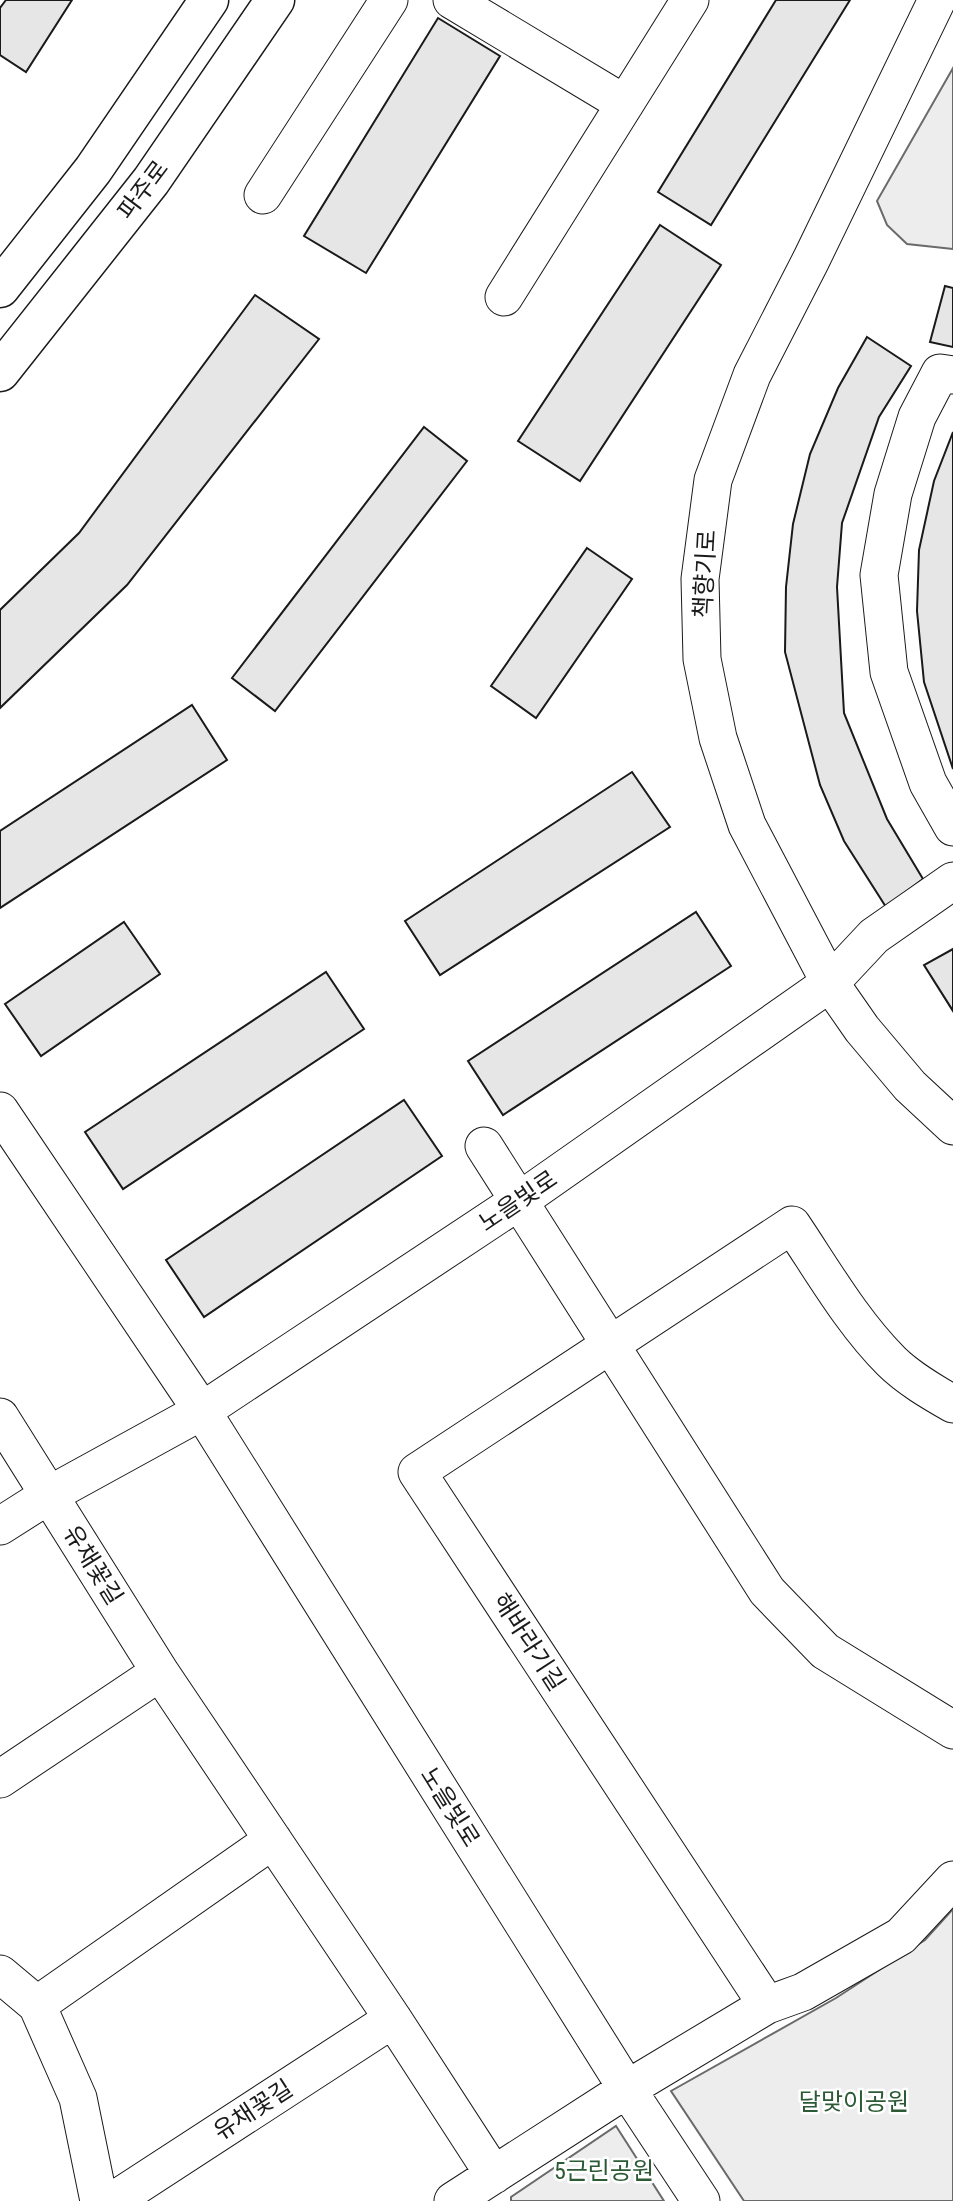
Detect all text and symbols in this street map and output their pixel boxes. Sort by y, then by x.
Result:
street label: 파주로 [112,155,174,225]
street label: 책향기로 [689,529,721,619]
street label: 노을빛로 [474,1165,562,1237]
street label: 유채꽃길 [58,1520,128,1610]
street label: 해바라기길 [487,1588,571,1696]
street label: 노을빛로 [415,1762,485,1852]
street label: 유채꽃길 [208,2074,298,2146]
park label: 달맞이공원 [799,2088,909,2116]
park label: 5근린공원 [554,2157,654,2185]

